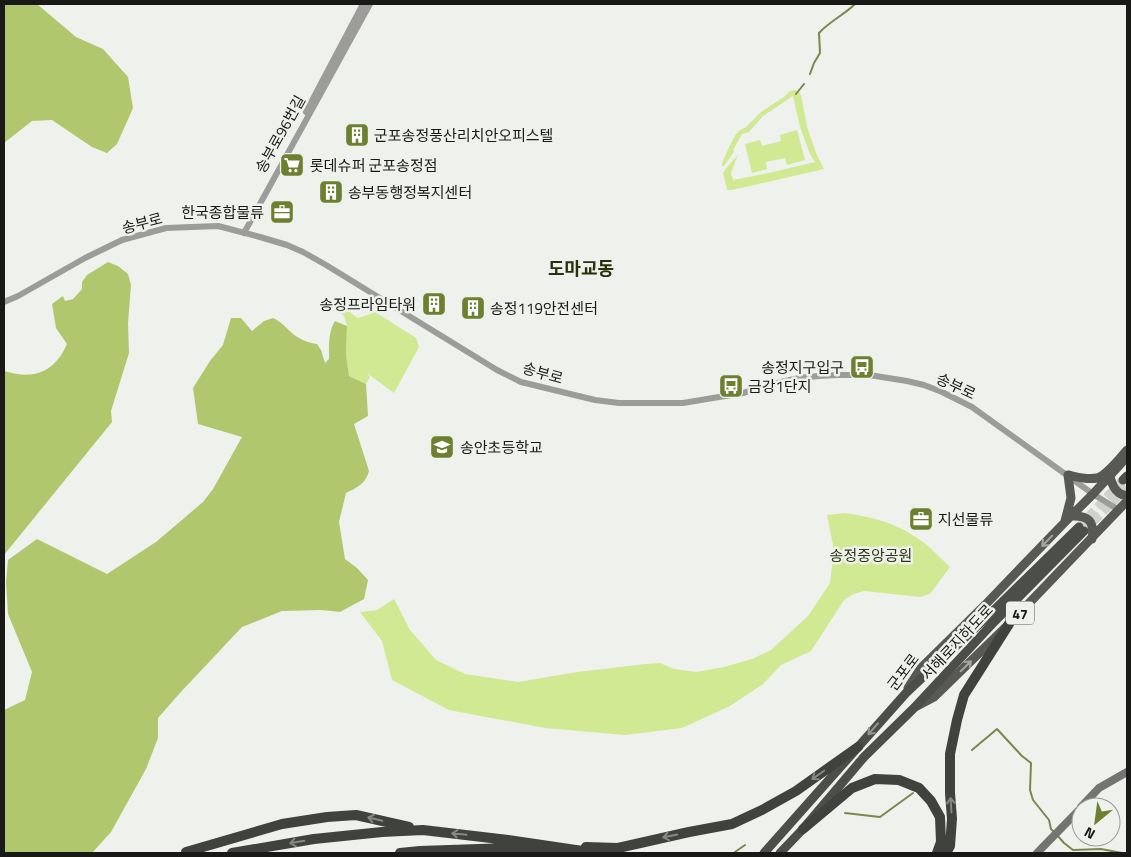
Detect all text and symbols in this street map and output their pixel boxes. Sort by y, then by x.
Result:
street label: 송부로96번길 [249,91,311,177]
building icon: 군포송정풍산리치안오피스텔 [344,122,370,148]
place label: 군포송정풍산리치안오피스텔 [374,124,553,147]
supermarket icon: 롯데슈퍼 군포송정점 [279,152,305,178]
place label: 롯데슈퍼 군포송정점 [310,154,438,177]
building icon: 송부동행정복지센터 [318,179,344,205]
place label: 송부동행정복지센터 [348,181,472,204]
office icon: 한국종합물류 [269,199,295,225]
place label: 한국종합물류 [181,201,264,224]
street label: 송부로 [119,207,165,239]
district label: 도마교동 [548,255,614,282]
building icon: 송정프라임타워 [421,291,447,317]
place label: 송정프라임타워 [319,293,416,316]
building icon: 송정119안전센터 [460,295,486,321]
place label: 송정119안전센터 [490,297,598,320]
bus stop icon: 송정지구입구 [849,354,875,380]
street label: 송부로 [520,356,566,390]
place label: 송정지구입구 [761,356,844,379]
street label: 송부로 [932,367,980,405]
bus stop icon: 금강1단지 [718,373,744,399]
place label: 금강1단지 [748,375,812,398]
school or university icon: 송안초등학교 [429,434,455,460]
place label: 송안초등학교 [460,436,543,459]
office icon: 지선물류 [908,506,934,532]
place label: 지선물류 [938,508,993,531]
one-way arrow [1041,535,1053,547]
park label: 송정중앙공원 [830,544,912,567]
street label: 서해로지하도로 [916,599,998,685]
road number: 47 [1006,602,1034,624]
street label: 군포로 [881,649,925,695]
one-way arrow [959,661,971,673]
one-way arrow [868,723,879,736]
one-way arrow [811,770,825,780]
north arrow [1071,797,1121,847]
one-way arrow [947,798,956,814]
one-way arrow [367,814,383,823]
text: N [1080,822,1099,845]
one-way arrow [451,829,467,839]
one-way arrow [662,832,678,841]
one-way arrow [290,838,306,848]

